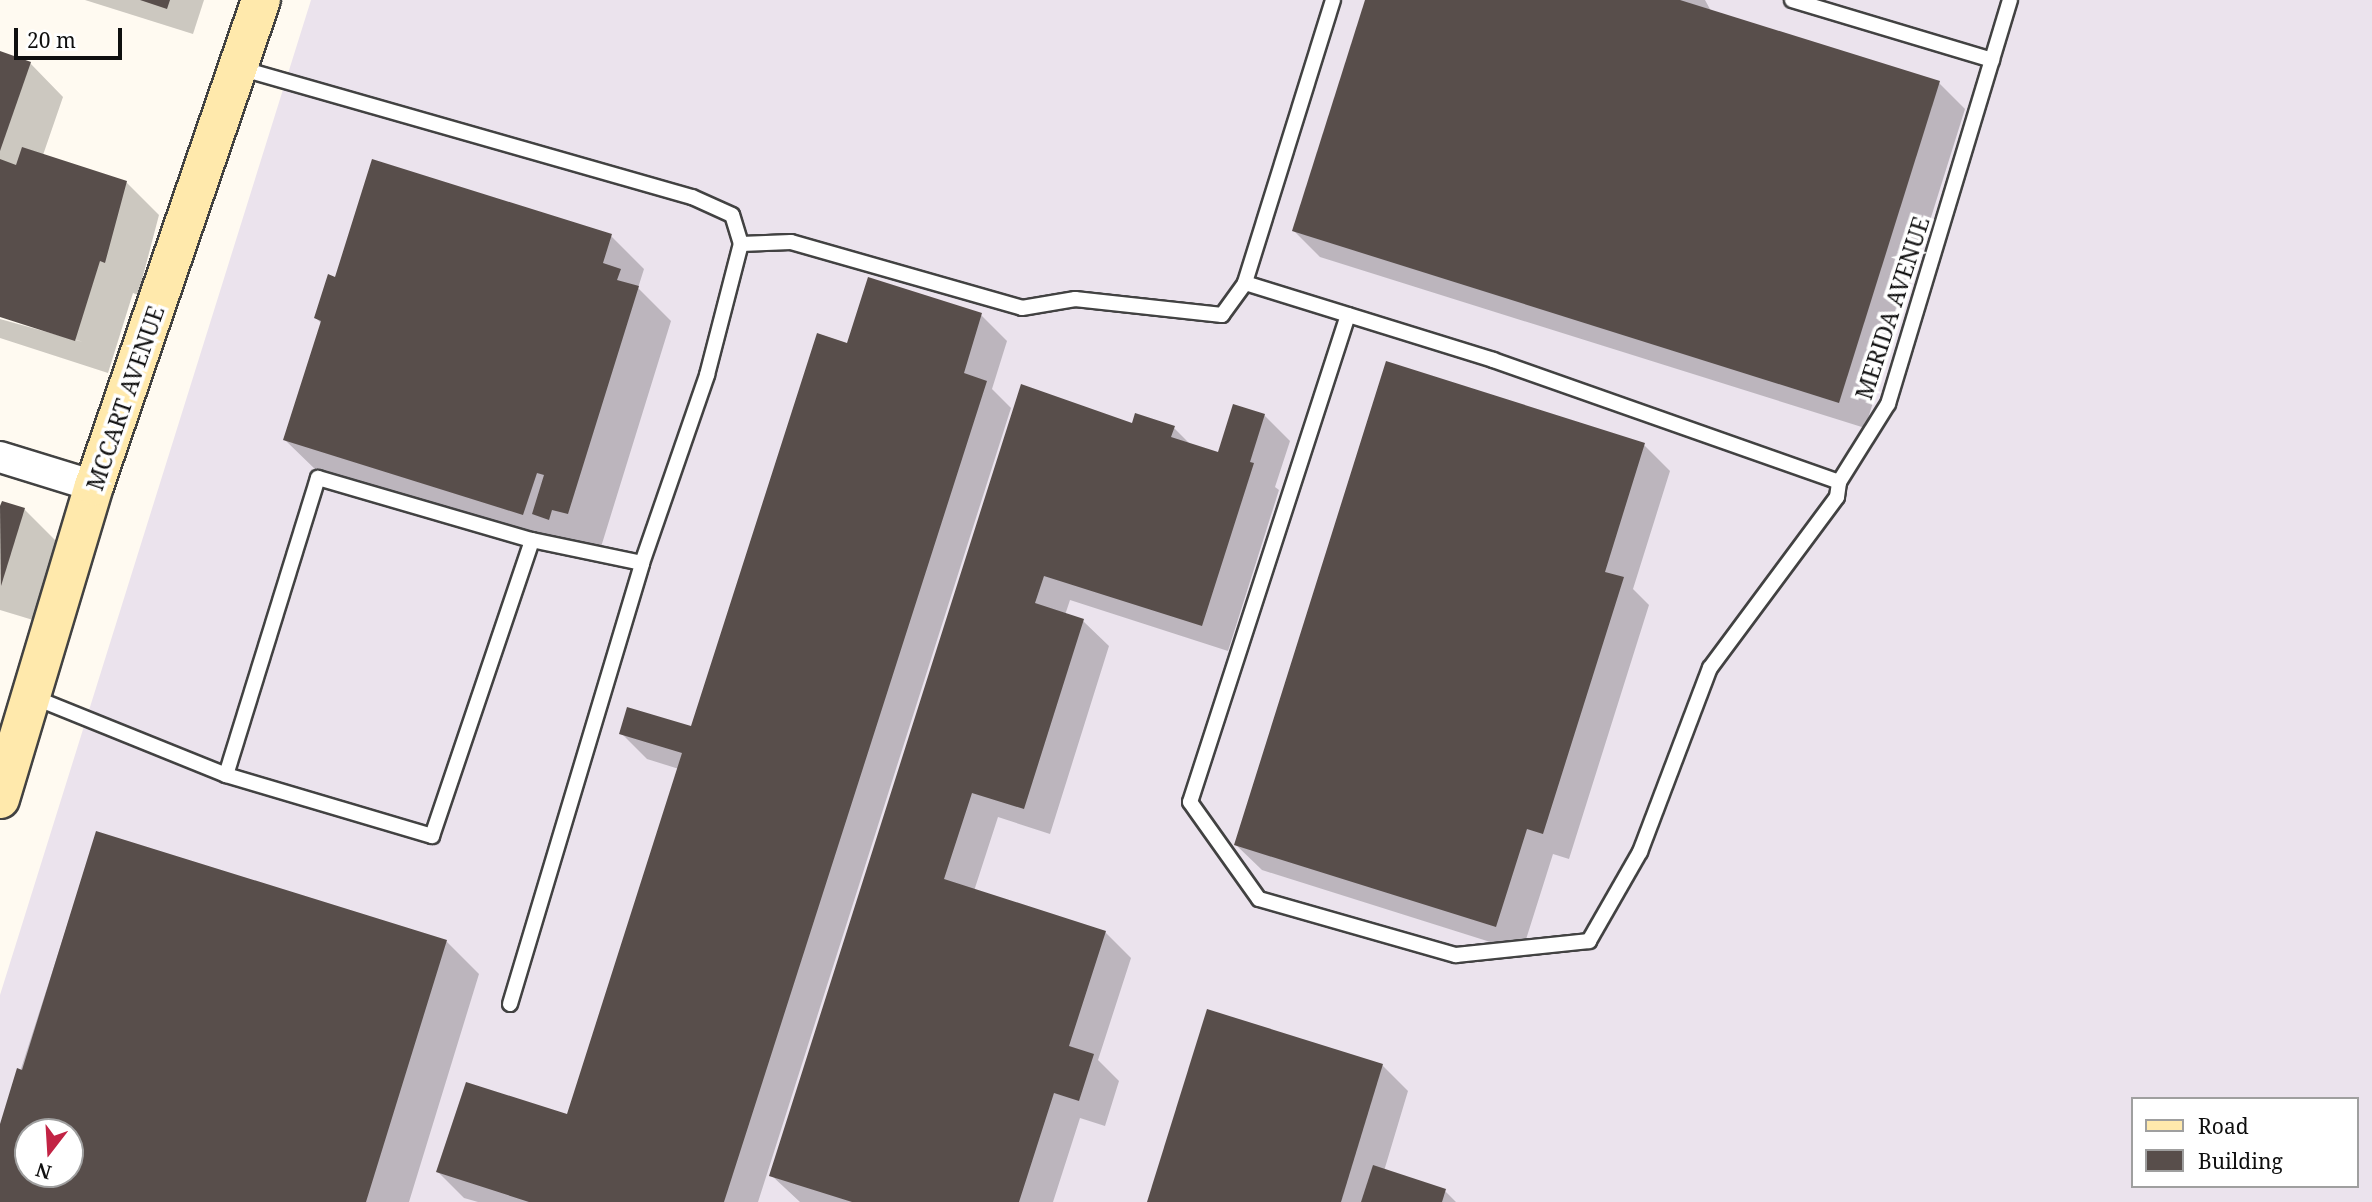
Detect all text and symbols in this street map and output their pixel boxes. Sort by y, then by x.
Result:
scale bar [18,14,126,58]
text: 20 m [27,26,76,54]
street label: MERIDA AVENUE [1849,213,1935,403]
street label: MCCART AVENUE [80,302,170,494]
legend [2130,1097,2358,1188]
text: Road [2198,1112,2249,1140]
north arrow [14,1118,84,1188]
text: Building [2198,1147,2283,1175]
text: N [32,1157,54,1186]

